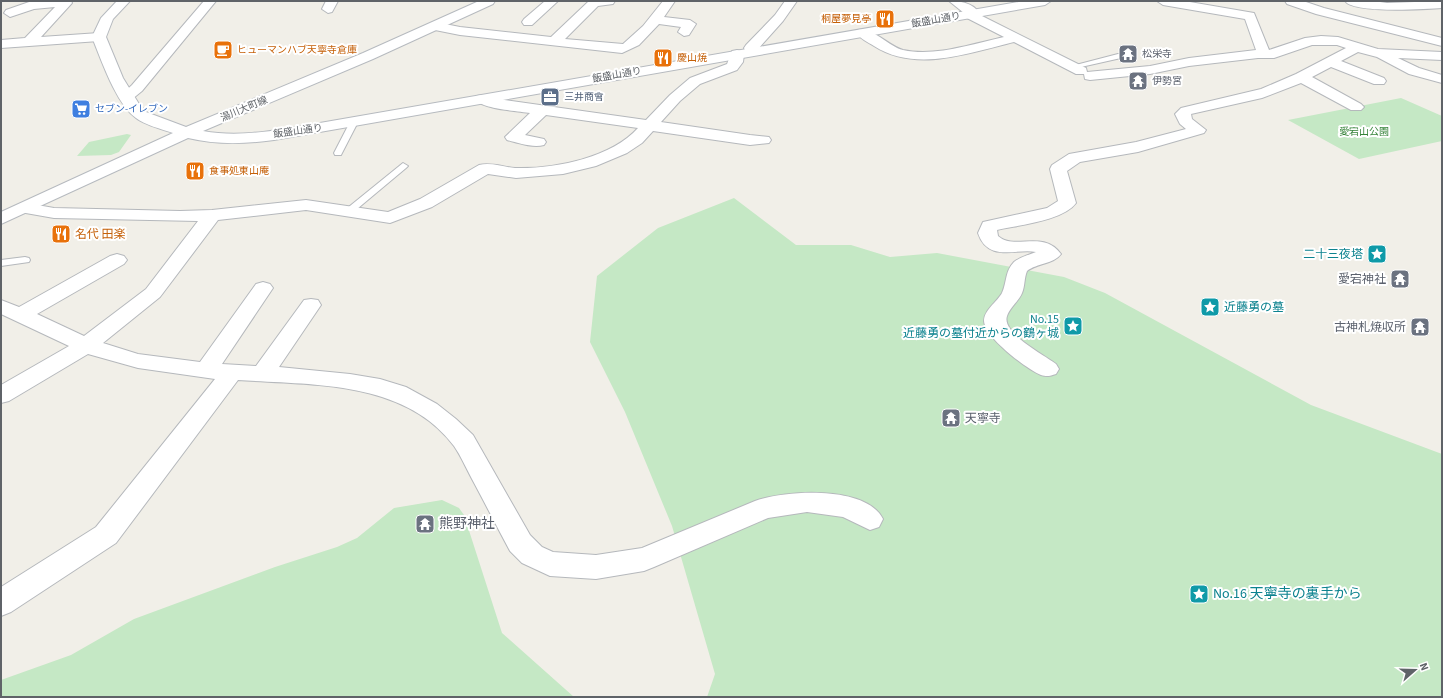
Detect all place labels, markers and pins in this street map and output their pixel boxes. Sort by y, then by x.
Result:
restaurant icon: 桐屋夢見亭 [874,8,896,30]
place label: 桐屋夢見亭 [821,12,871,26]
cafe icon: ヒューマンハブ天寧寺倉庫 [212,39,234,61]
place label: ヒューマンハブ天寧寺倉庫 [237,43,357,57]
temple icon: 松栄寺 [1117,43,1139,65]
restaurant icon: 慶山焼 [652,47,674,69]
place label: 松栄寺 [1142,47,1172,61]
place label: 慶山焼 [677,51,707,65]
temple icon: 伊勢宮 [1127,70,1149,92]
place label: 伊勢宮 [1152,74,1182,88]
office icon: 三井商會 [539,86,561,108]
place label: 三井商會 [564,90,604,104]
supermarket icon: セブン-イレブン [70,98,92,120]
place label: セブン-イレブン [95,102,168,116]
restaurant icon: 食事処東山庵 [184,160,206,182]
place label: 食事処東山庵 [209,164,269,178]
restaurant icon: 名代 田楽 [50,223,72,245]
place label: 名代 田楽 [75,226,125,243]
place icon: 二十三夜塔 [1366,243,1388,265]
place label: 二十三夜塔 [1303,246,1363,263]
temple icon: 愛宕神社 [1389,268,1411,290]
place label: 愛宕神社 [1338,271,1386,288]
place icon: 近藤勇の墓 [1199,296,1221,318]
place label: 近藤勇の墓 [1224,299,1284,316]
place label: No.15 近藤勇の墓付近からの鶴ヶ城 [903,311,1059,342]
place icon: No.15 近藤勇の墓付近からの鶴ヶ城 [1062,315,1084,337]
temple icon: 古神札焼収所 [1409,316,1431,338]
place label: 古神札焼収所 [1334,319,1406,336]
temple icon: 天寧寺 [940,407,962,429]
place label: 天寧寺 [965,410,1001,427]
temple icon: 熊野神社 [414,513,436,535]
place label: 熊野神社 [439,514,495,534]
place icon: No.16 天寧寺の裏手から [1188,583,1210,605]
place label: No.16 天寧寺の裏手から [1213,584,1362,604]

